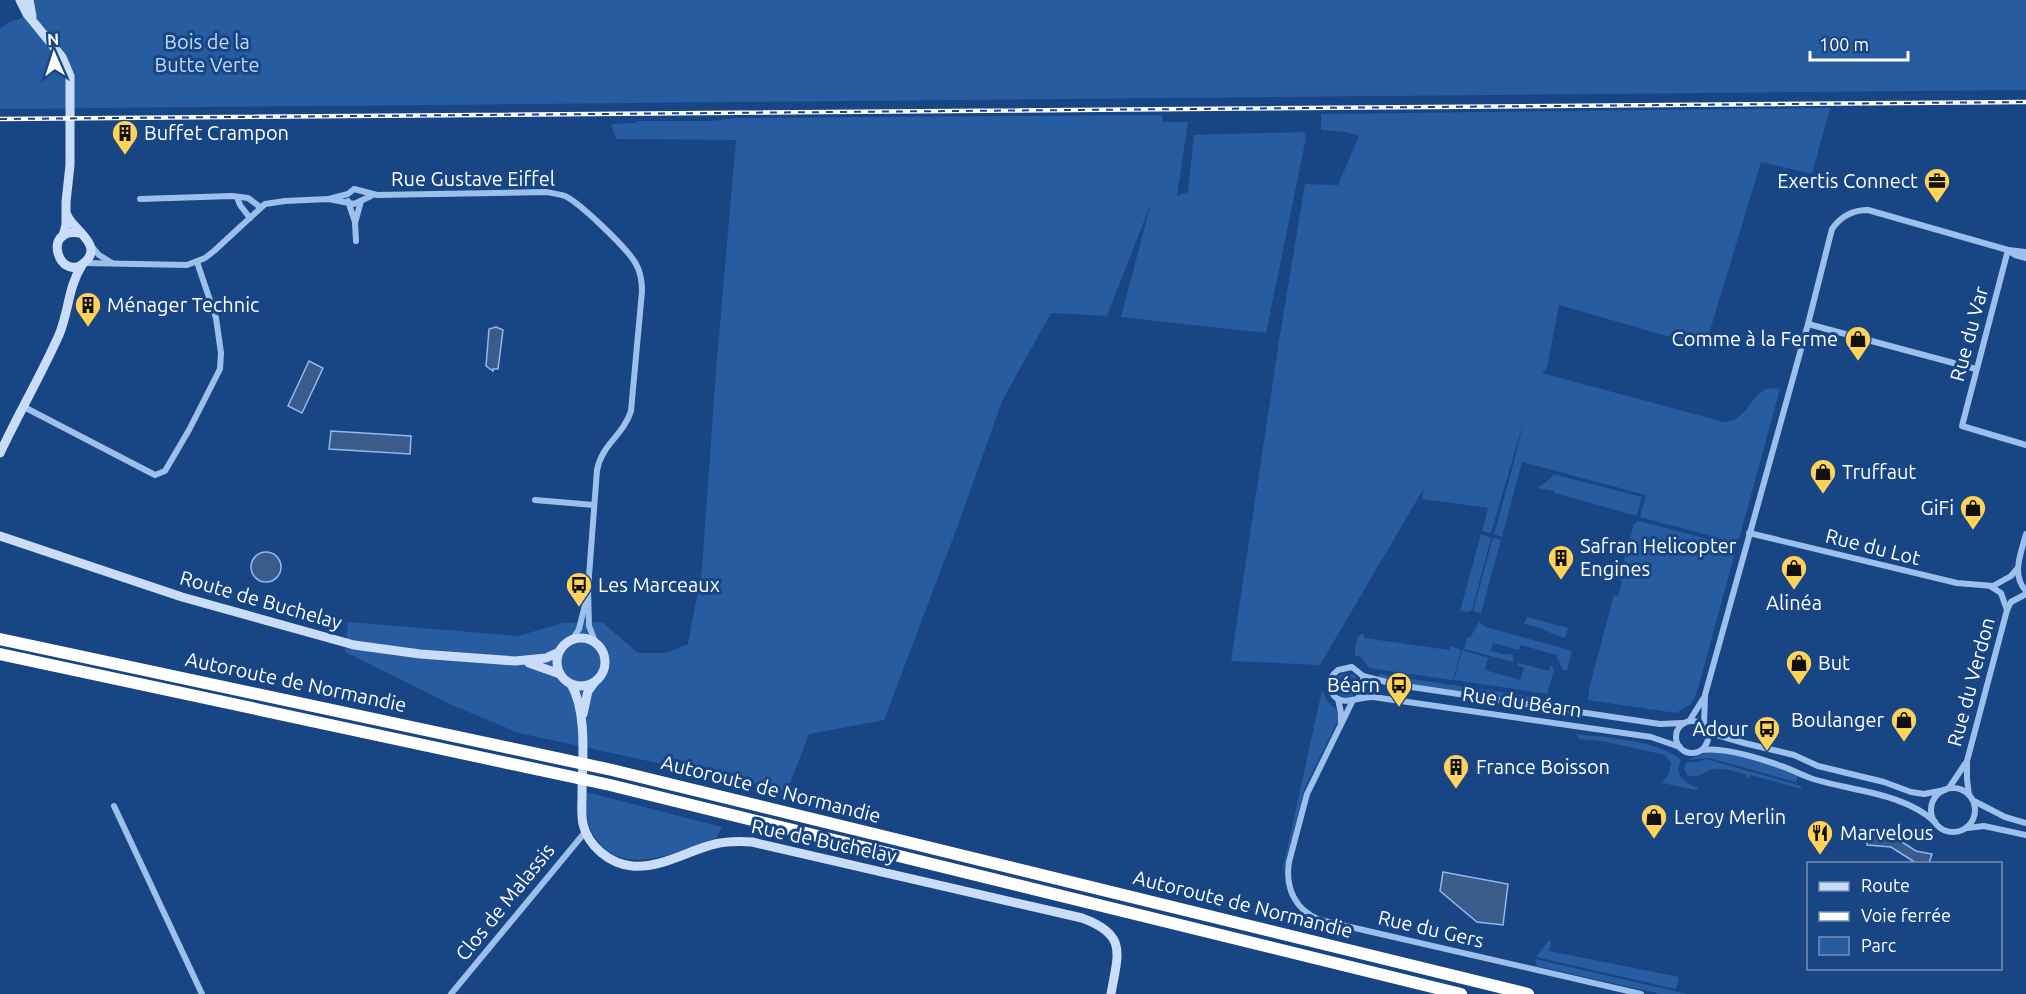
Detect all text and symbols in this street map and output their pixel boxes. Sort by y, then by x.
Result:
north arrow [24,24,84,84]
scale bar [1810,24,1908,62]
text: N [47,30,60,48]
park label: Bois de la Butte Verte [155,30,259,76]
text: 100 m [1819,34,1869,54]
building icon: Buffet Crampon [110,118,140,156]
place label: Buffet Crampon [144,121,289,144]
office icon: Exertis Connect [1922,166,1952,204]
street label: Rue Gustave Eiffel [391,167,555,190]
place label: Exertis Connect [1777,169,1918,192]
street label: Rue du Var [1945,283,1992,384]
building icon: Ménager Technic [73,290,103,328]
place label: Ménager Technic [107,293,259,316]
shop icon: Comme à la Ferme [1843,324,1873,362]
place label: Comme à la Ferme [1672,327,1838,350]
shop icon: Truffaut [1808,457,1838,495]
place label: Truffaut [1842,460,1916,483]
shop icon: GiFi [1958,493,1988,531]
place label: GiFi [1921,496,1954,519]
street label: Rue du Lot [1823,524,1923,569]
place label: Safran Helicopter Engines [1580,534,1737,580]
building icon: Safran Helicopter Engines [1546,543,1576,581]
shop icon: Alinéa [1779,553,1809,591]
street label: Route de Buchelay [178,565,345,634]
bus stop icon: Les Marceaux [564,570,594,608]
place label: Les Marceaux [598,573,720,596]
place label: Alinéa [1766,591,1822,614]
street label: Rue du Verdon [1942,615,1999,749]
street label: Autoroute de Normandie [183,647,409,716]
shop icon: But [1784,648,1814,686]
place label: But [1818,651,1850,674]
bus stop icon: Béarn [1384,670,1414,708]
place label: Béarn [1327,673,1380,696]
street label: Rue du Béarn [1461,682,1583,721]
shop icon: Boulanger [1889,705,1919,743]
place label: Boulanger [1791,708,1884,731]
bus stop icon: Adour [1752,714,1782,752]
place label: Adour [1693,717,1748,740]
street label: Autoroute de Normandie [659,750,883,827]
building icon: France Boisson [1441,752,1471,790]
place label: France Boisson [1476,755,1610,778]
shop icon: Leroy Merlin [1639,802,1669,840]
place label: Leroy Merlin [1674,805,1786,828]
street label: Rue de Buchelay [749,814,899,867]
restaurant icon: Marvelous [1805,818,1835,856]
place label: Marvelous [1840,821,1933,844]
street label: Clos de Malassis [450,839,559,965]
legend [1807,862,2002,970]
street label: Autoroute de Normandie [1131,865,1355,942]
text: Route [1861,875,1910,895]
street label: Rue du Gers [1376,905,1486,952]
text: Voie ferrée [1861,905,1951,925]
text: Parc [1861,935,1896,955]

